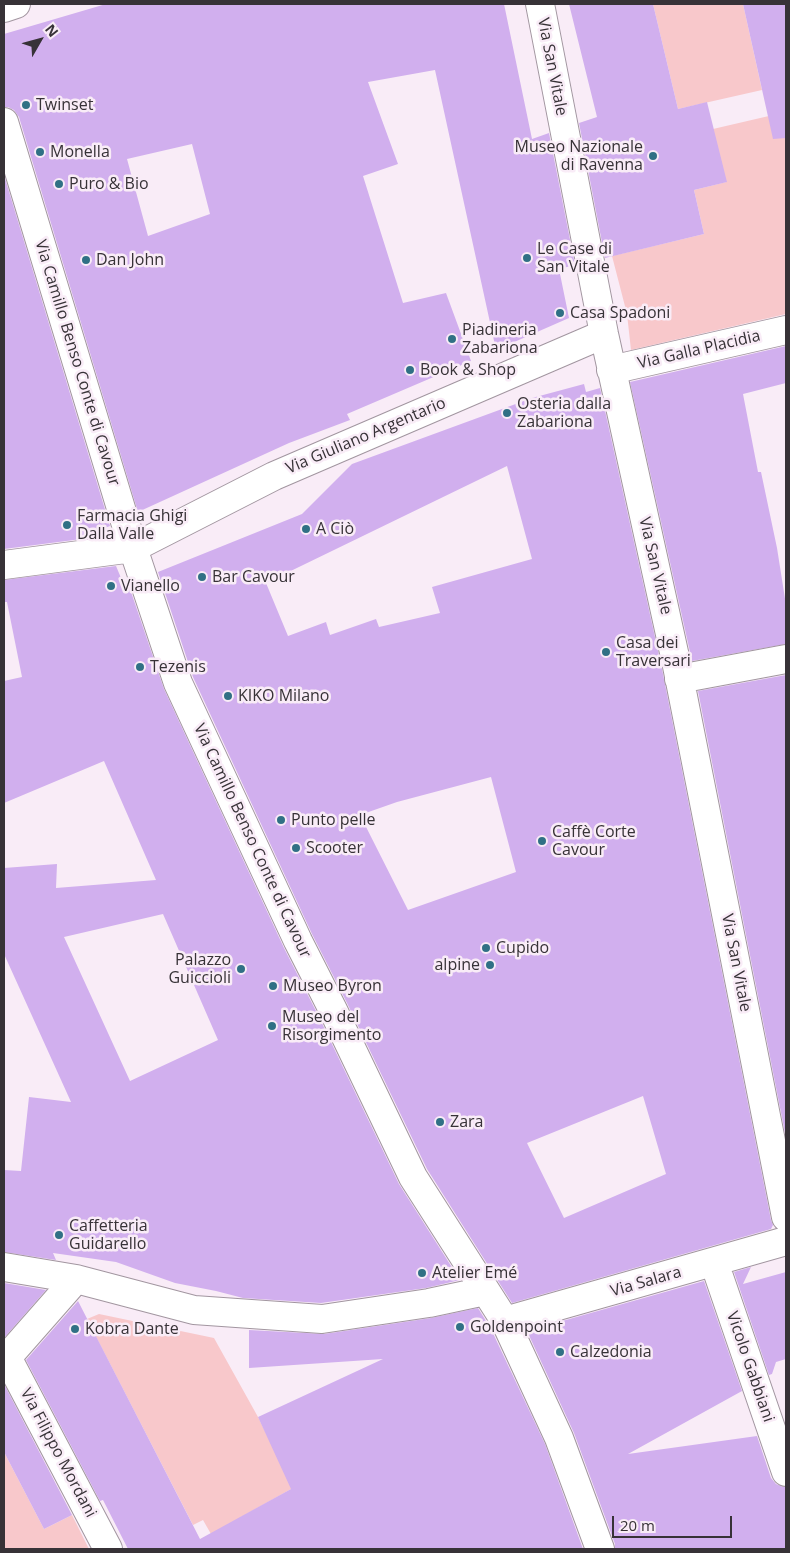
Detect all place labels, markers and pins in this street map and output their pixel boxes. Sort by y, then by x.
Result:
place label: Twinset [36,95,93,115]
marker: Twinset [20,99,32,111]
place label: Museo Nazionale di Ravenna [515,137,643,175]
place label: Monella [50,142,110,162]
marker: Monella [34,146,46,158]
marker: Museo Nazionale di Ravenna [647,150,659,162]
place label: Puro & Bio [69,174,149,194]
marker: Puro & Bio [53,178,65,190]
place label: Le Case di San Vitale [537,239,612,277]
place label: Dan John [96,250,164,270]
marker: Le Case di San Vitale [521,252,533,264]
marker: Dan John [80,254,92,266]
place label: Casa Spadoni [570,303,670,323]
marker: Casa Spadoni [554,307,566,319]
place label: Piadineria Zabariona [462,320,538,358]
marker: Piadineria Zabariona [446,333,458,345]
place label: Book & Shop [420,360,516,380]
marker: Book & Shop [404,364,416,376]
place label: Osteria dalla Zabariona [517,394,611,432]
marker: Osteria dalla Zabariona [501,407,513,419]
place label: Farmacia Ghigi Dalla Valle [77,506,187,544]
marker: Farmacia Ghigi Dalla Valle [61,519,73,531]
place label: A Ciò [316,519,354,539]
marker: A Ciò [300,523,312,535]
place label: Bar Cavour [212,567,295,587]
marker: Bar Cavour [196,571,208,583]
place label: Vianello [121,576,180,596]
marker: Vianello [105,580,117,592]
place label: Casa dei Traversari [616,633,691,671]
marker: Casa dei Traversari [600,646,612,658]
place label: Tezenis [150,657,206,677]
marker: Tezenis [134,661,146,673]
place label: KIKO Milano [238,686,329,706]
marker: KIKO Milano [222,690,234,702]
place label: Punto pelle [291,810,376,830]
marker: Punto pelle [275,814,287,826]
place label: Caffè Corte Cavour [552,822,636,860]
marker: Caffè Corte Cavour [536,835,548,847]
place label: Scooter [306,838,363,858]
marker: Scooter [290,842,302,854]
place label: Cupido [496,938,549,958]
marker: Cupido [480,942,492,954]
place label: Palazzo Guiccioli [168,950,231,988]
place label: alpine [434,955,480,975]
marker: alpine [484,959,496,971]
marker: Palazzo Guiccioli [235,963,247,975]
place label: Museo Byron [283,976,382,996]
marker: Museo Byron [267,980,279,992]
place label: Museo del Risorgimento [282,1007,381,1045]
marker: Museo del Risorgimento [266,1020,278,1032]
place label: Zara [450,1112,483,1132]
marker: Zara [434,1116,446,1128]
place label: Caffetteria Guidarello [69,1216,148,1254]
marker: Caffetteria Guidarello [53,1229,65,1241]
place label: Atelier Emé [432,1263,517,1283]
marker: Atelier Emé [416,1267,428,1279]
place label: Goldenpoint [470,1317,563,1337]
place label: Kobra Dante [85,1319,179,1339]
marker: Goldenpoint [454,1321,466,1333]
marker: Kobra Dante [69,1323,81,1335]
place label: Calzedonia [570,1342,652,1362]
marker: Calzedonia [554,1346,566,1358]

